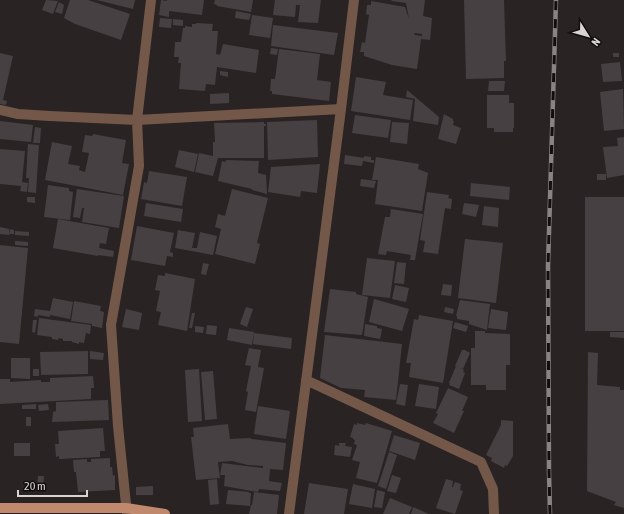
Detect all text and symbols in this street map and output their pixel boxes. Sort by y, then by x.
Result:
north arrow [568,16,608,56]
text: N [589,36,603,48]
scale bar [18,472,87,498]
text: 20 m [24,479,46,493]

